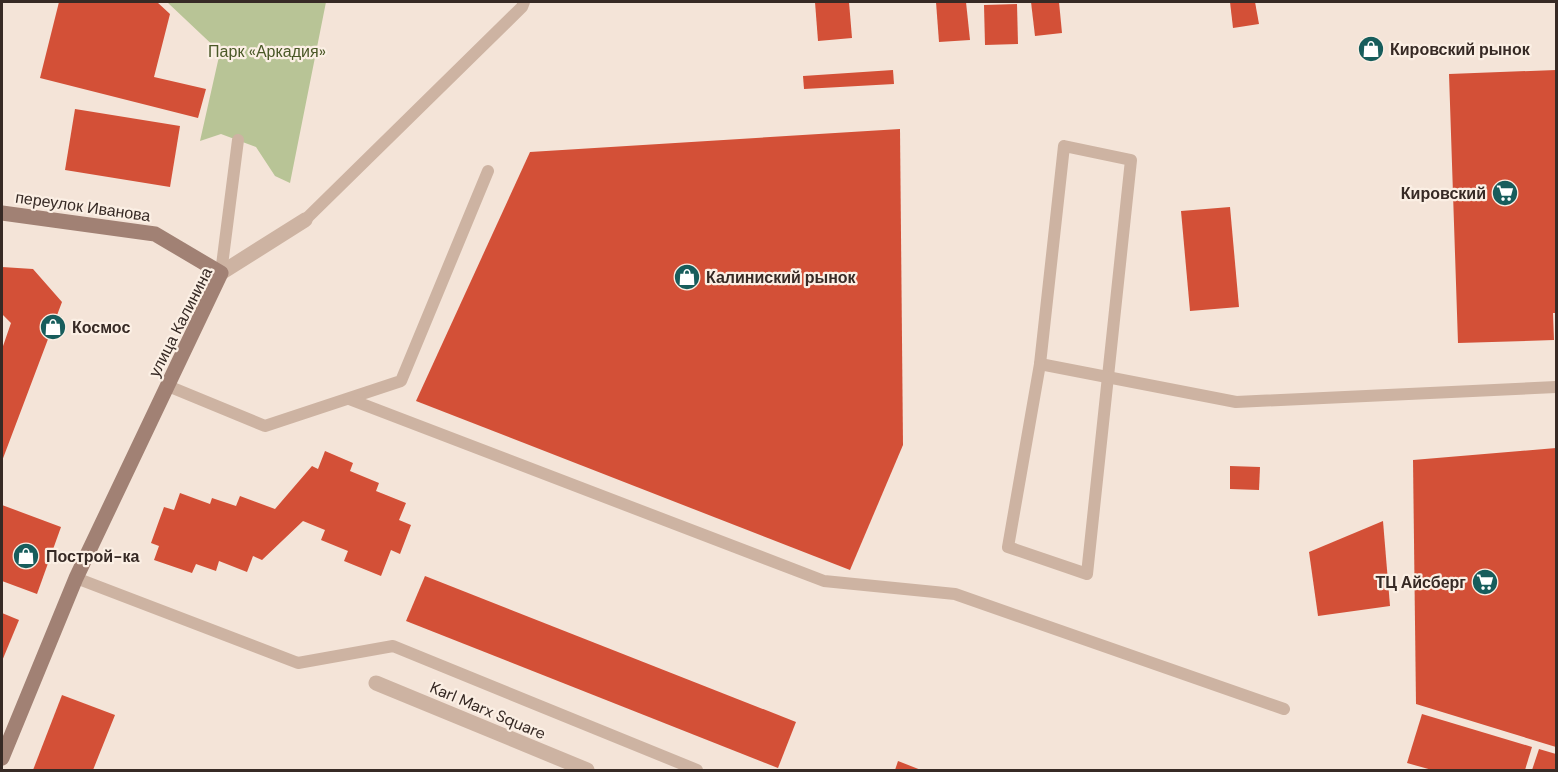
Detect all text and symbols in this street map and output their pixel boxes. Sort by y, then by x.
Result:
shop icon: Кировский рынок [1356,34,1386,64]
place label: Кировский рынок [1390,39,1531,60]
park label: Парк «Аркадия» [208,41,326,62]
supermarket icon: Кировский [1490,178,1520,208]
place label: Кировский [1401,183,1486,204]
street label: переулок Иванова [14,187,152,226]
shop icon: Калиниский рынок [672,262,702,292]
street label: улица Калинина [144,264,217,381]
place label: Калиниский рынок [706,267,857,288]
shop icon: Космос [38,312,68,342]
place label: Космос [72,317,130,338]
shop icon: Построй-ка [11,541,41,571]
place label: Построй-ка [46,546,139,567]
supermarket icon: ТЦ Айсберг [1470,567,1500,597]
place label: ТЦ Айсберг [1375,572,1466,593]
street label: Karl Marx Square [427,677,549,744]

